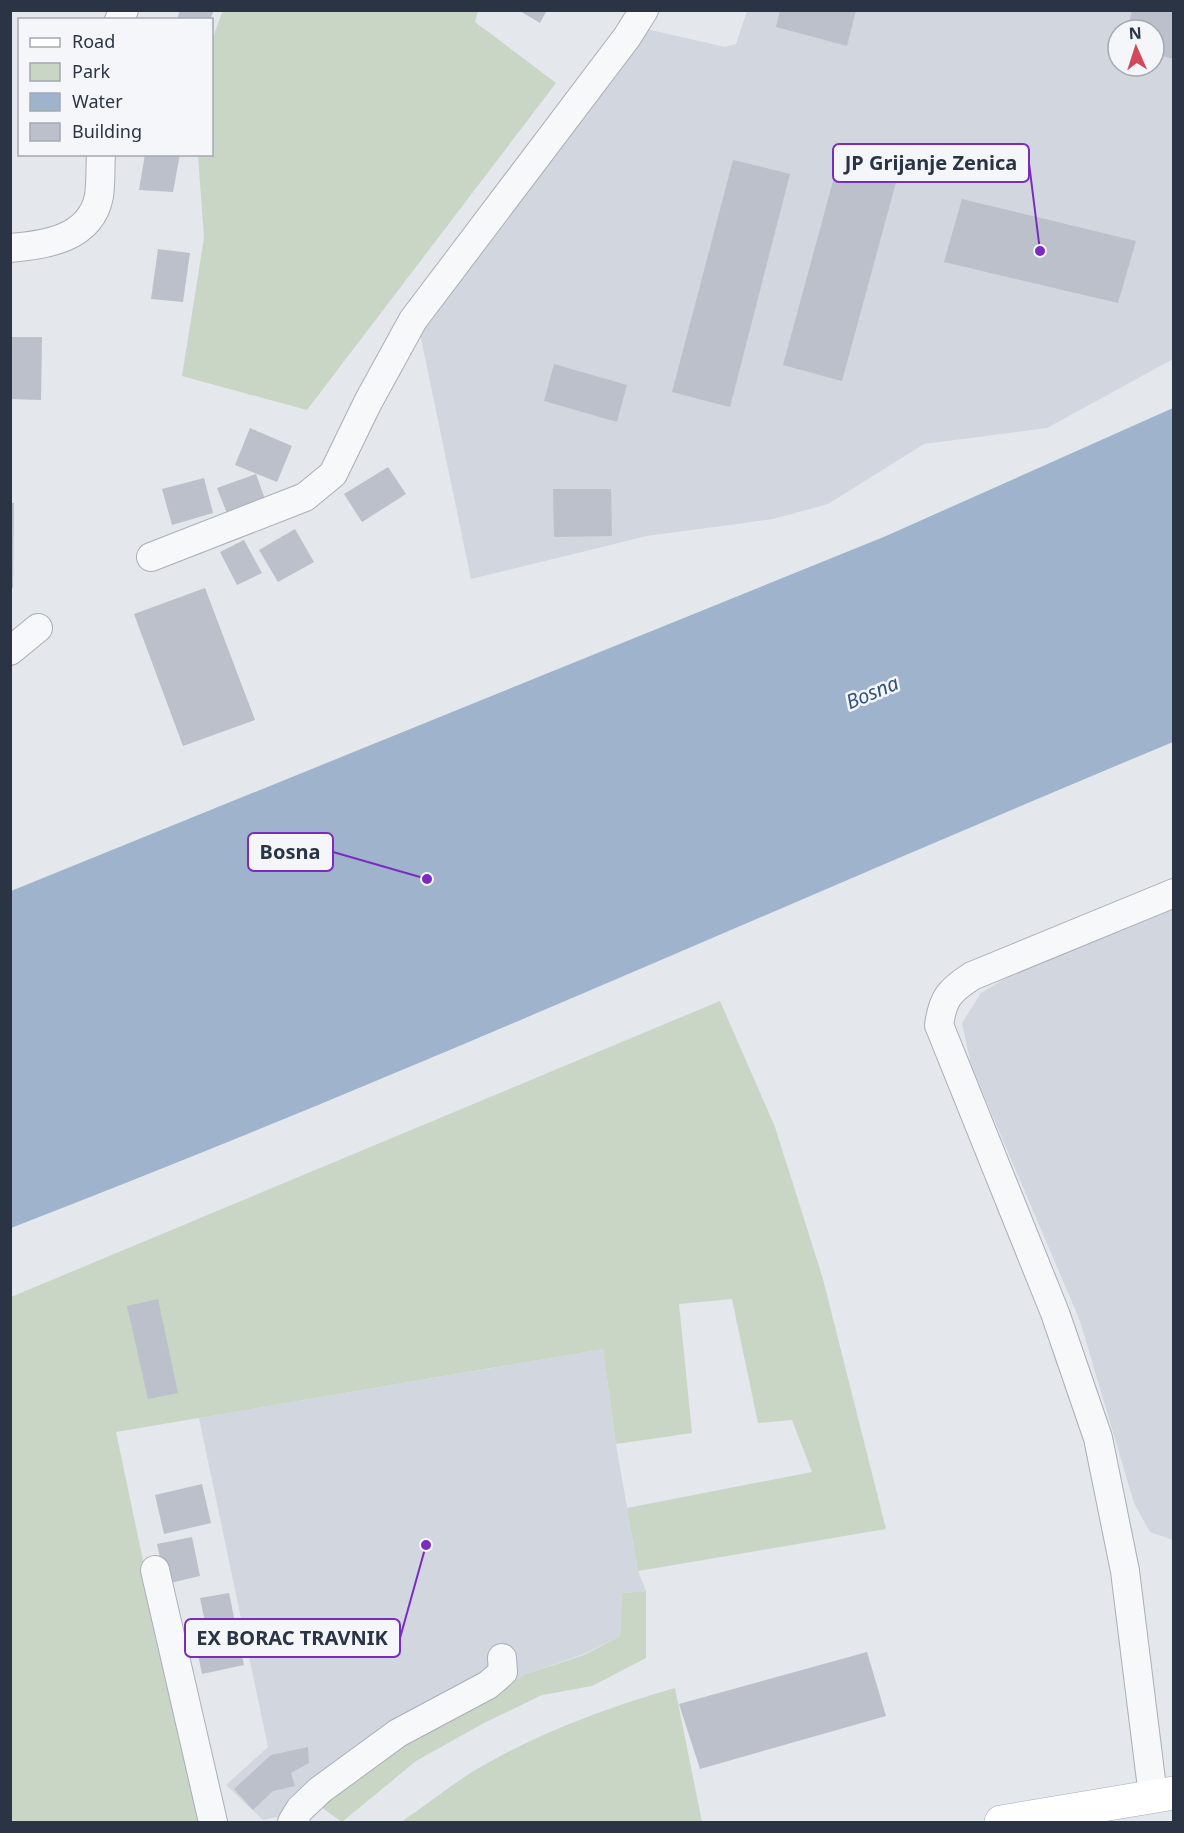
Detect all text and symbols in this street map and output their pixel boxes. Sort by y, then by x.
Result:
legend [18,18,213,156]
north arrow [1106,18,1166,78]
text: N [1128,22,1142,44]
text: Road [72,29,115,53]
text: Park [72,59,110,83]
text: Water [72,89,123,113]
text: Building [72,119,142,143]
callout: JP Grijanje Zenica [833,144,1029,182]
text: JP Grijanje Zenica [843,149,1017,176]
water label: Bosna [841,669,903,715]
callout: Bosna [248,833,333,871]
text: Bosna [260,838,320,865]
callout: EX BORAC TRAVNIK [185,1619,400,1657]
text: EX BORAC TRAVNIK [196,1624,388,1651]

